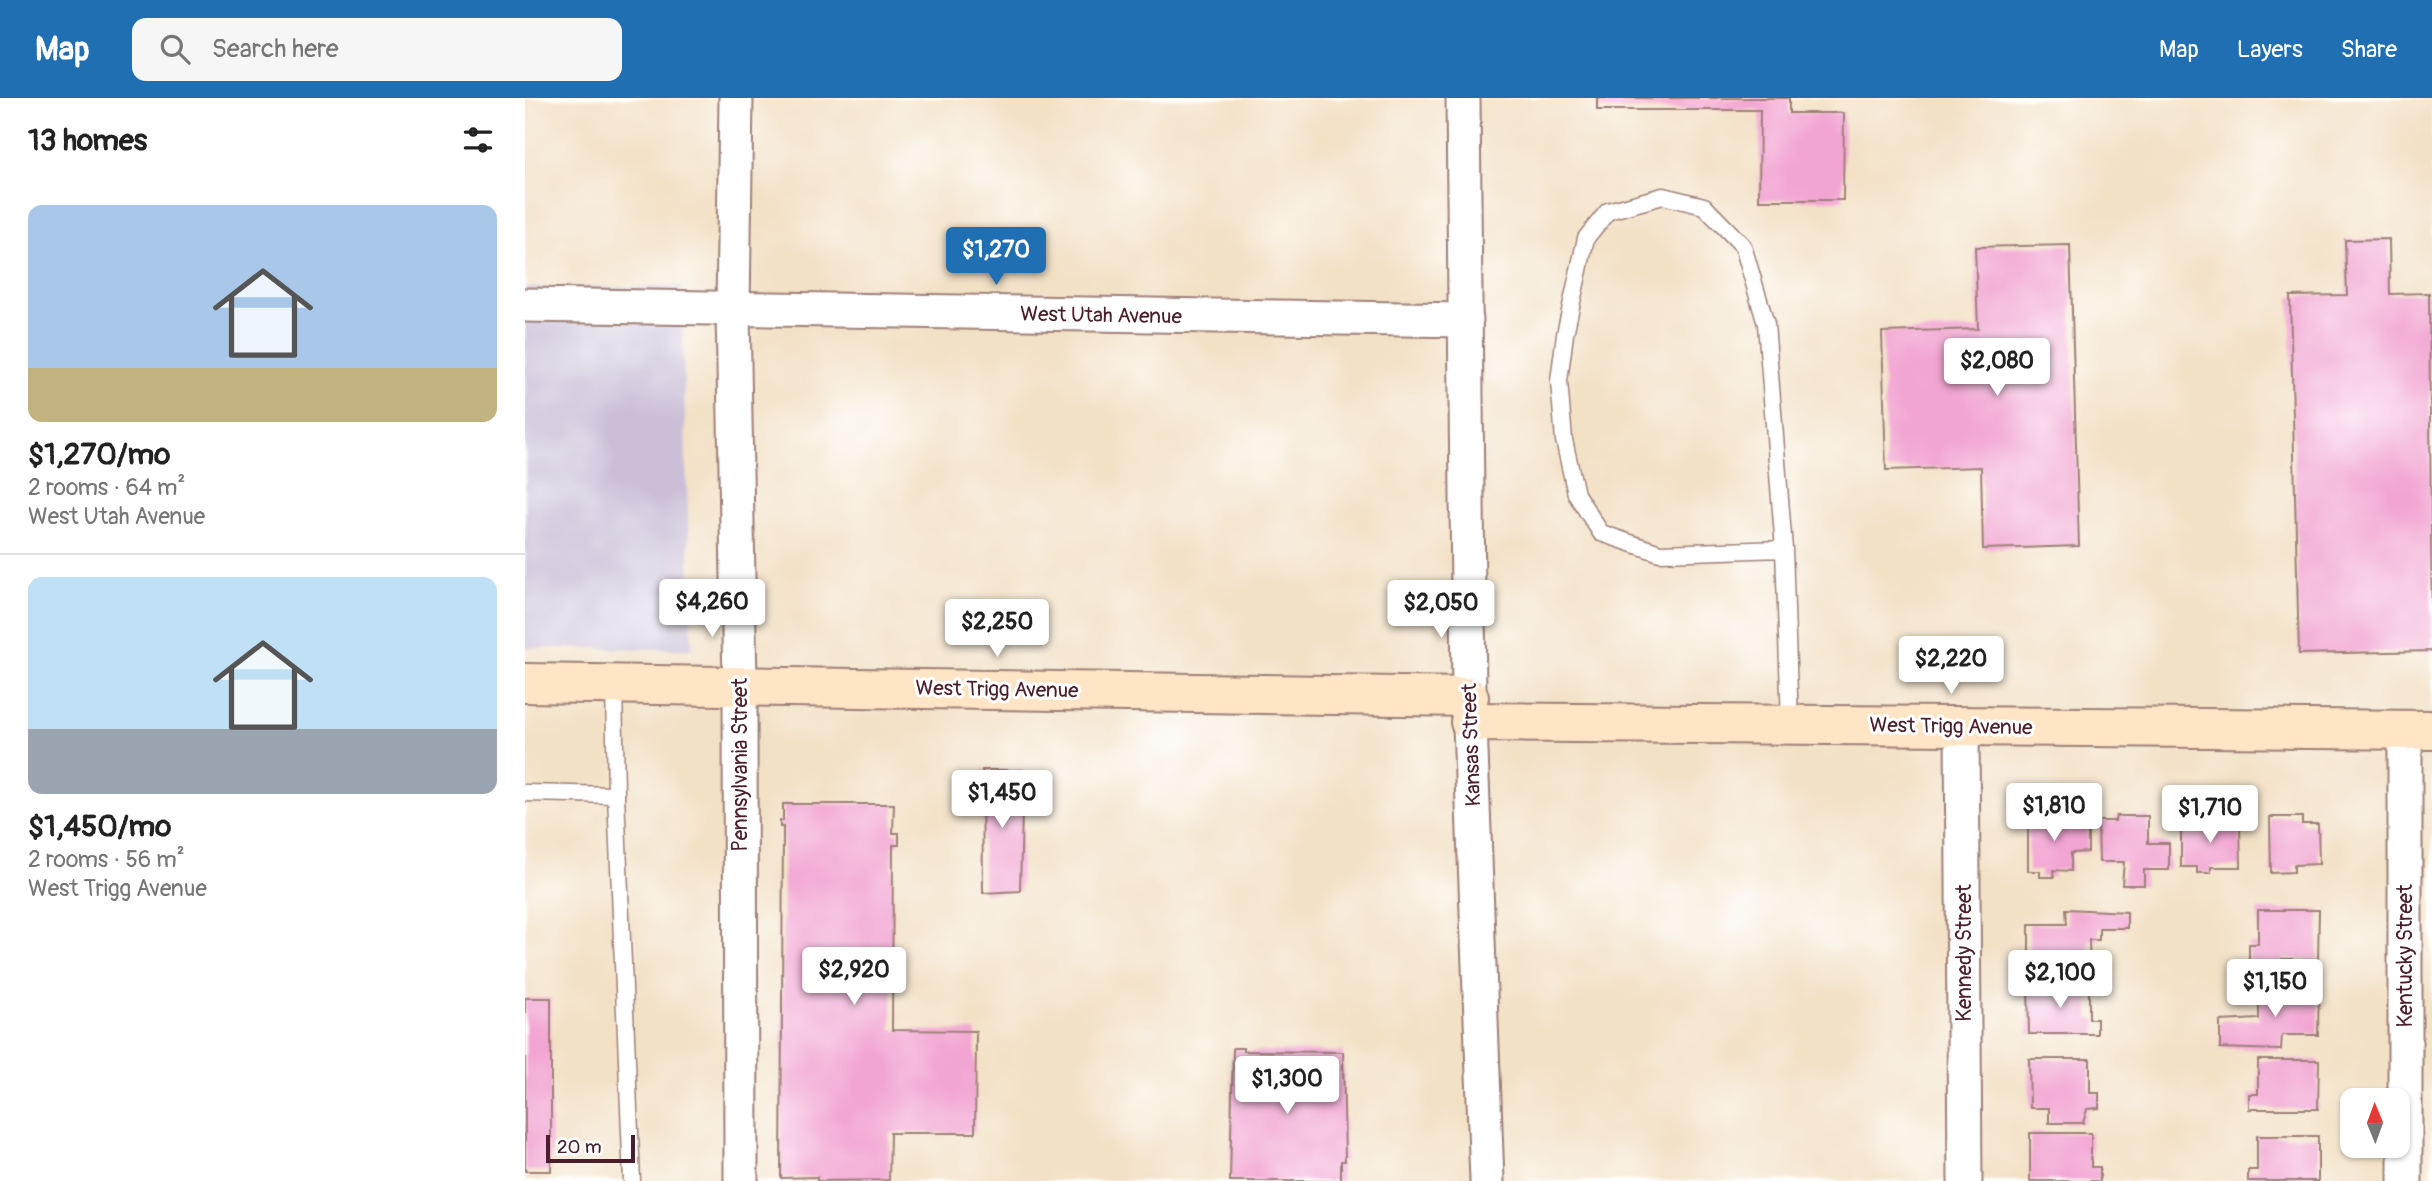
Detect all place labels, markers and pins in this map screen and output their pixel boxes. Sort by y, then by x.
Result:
pin: $1,270 [939,228,1053,287]
pin: $2,080 [1940,338,2054,398]
pin: $4,260 [655,580,769,639]
pin: $2,050 [1384,580,1498,640]
pin: $2,250 [940,600,1054,659]
pin: $2,220 [1894,636,2008,696]
pin: $1,450 [945,770,1059,830]
pin: $1,810 [1997,784,2111,843]
pin: $1,710 [2153,786,2267,845]
pin: $2,920 [797,948,911,1007]
pin: $2,100 [2003,950,2117,1010]
pin: $1,150 [2218,960,2332,1019]
pin: $1,300 [1230,1056,1344,1116]

